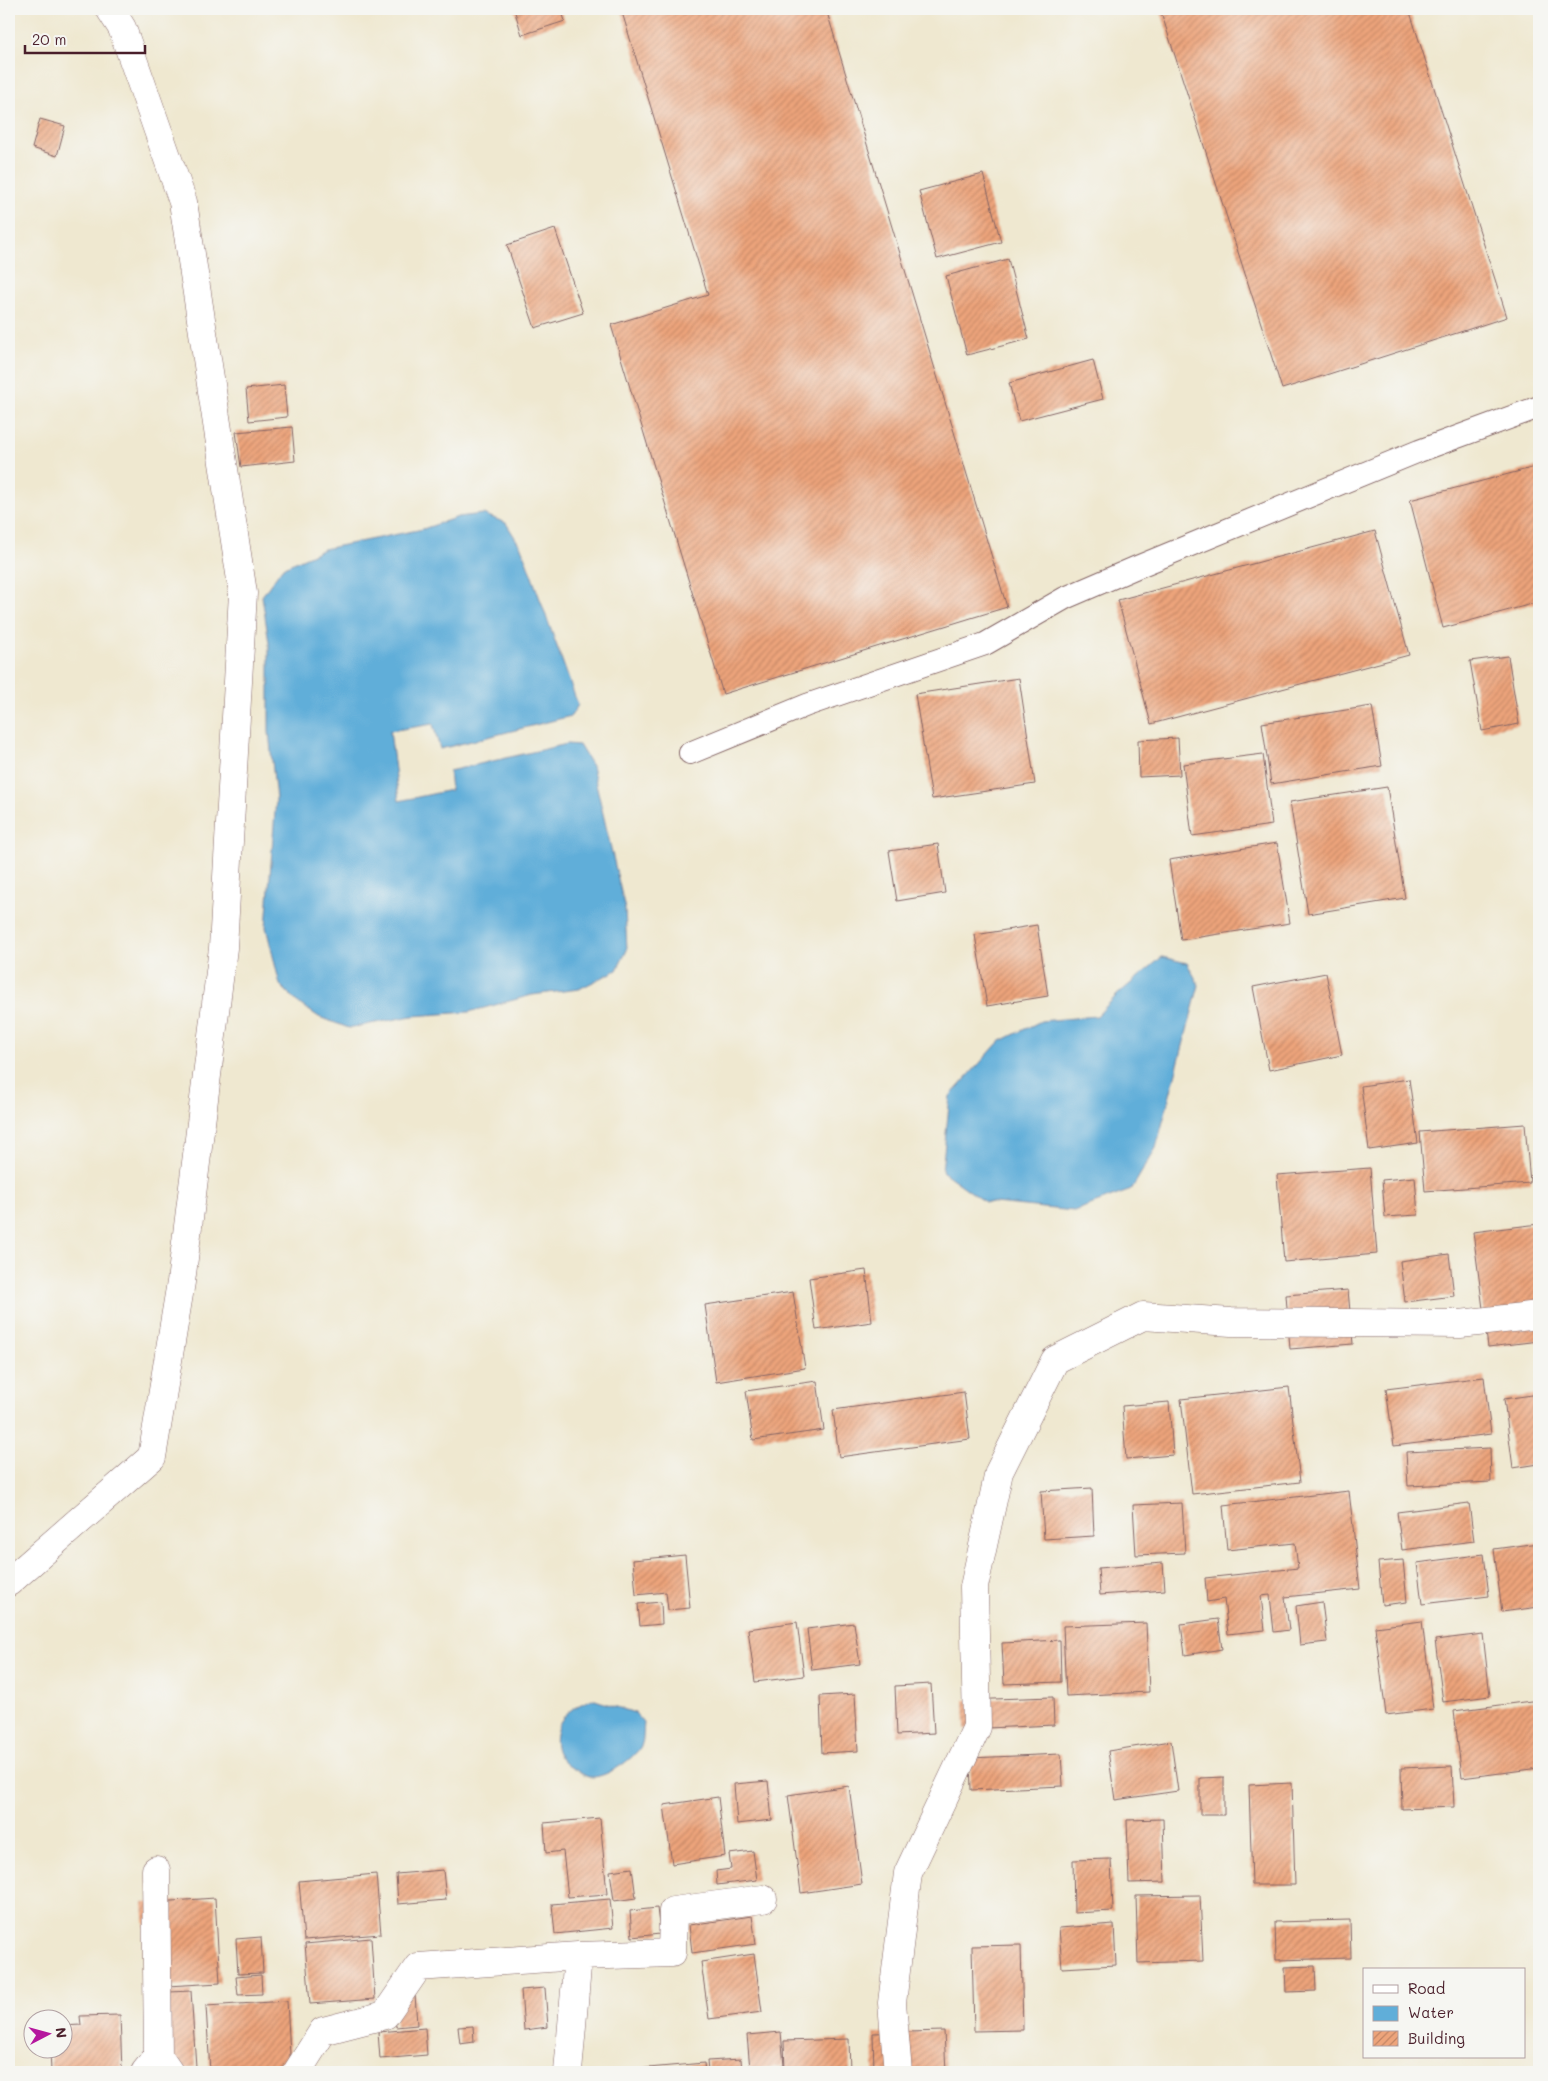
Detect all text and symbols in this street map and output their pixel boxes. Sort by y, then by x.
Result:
scale bar [25,22,145,54]
text: 20 m [32,29,66,49]
legend [1363,1968,1526,2058]
text: Road [1408,1978,1445,1998]
text: Water [1408,2002,1454,2022]
north arrow [22,2008,72,2058]
text: N [51,2026,71,2039]
text: Building [1408,2028,1465,2048]

